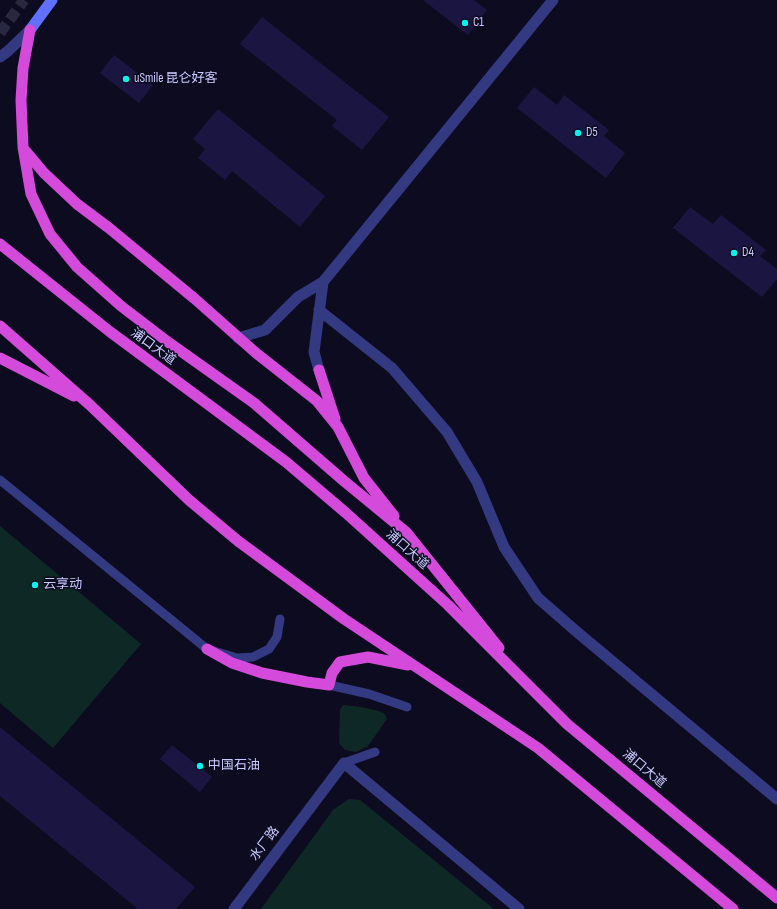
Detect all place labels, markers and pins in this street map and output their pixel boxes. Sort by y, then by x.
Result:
place label: C1 [473,15,484,31]
marker: C1 [460,18,470,28]
place label: uSmile 昆仑好客 [134,71,217,87]
marker: uSmile 昆仑好客 [121,74,131,84]
place label: D5 [586,125,598,141]
marker: D5 [573,128,583,138]
place label: D4 [742,245,754,261]
marker: D4 [729,248,739,258]
place label: 云享动 [43,577,82,593]
marker: 云享动 [30,580,40,590]
place label: 中国石油 [208,758,260,774]
marker: 中国石油 [195,761,205,771]

